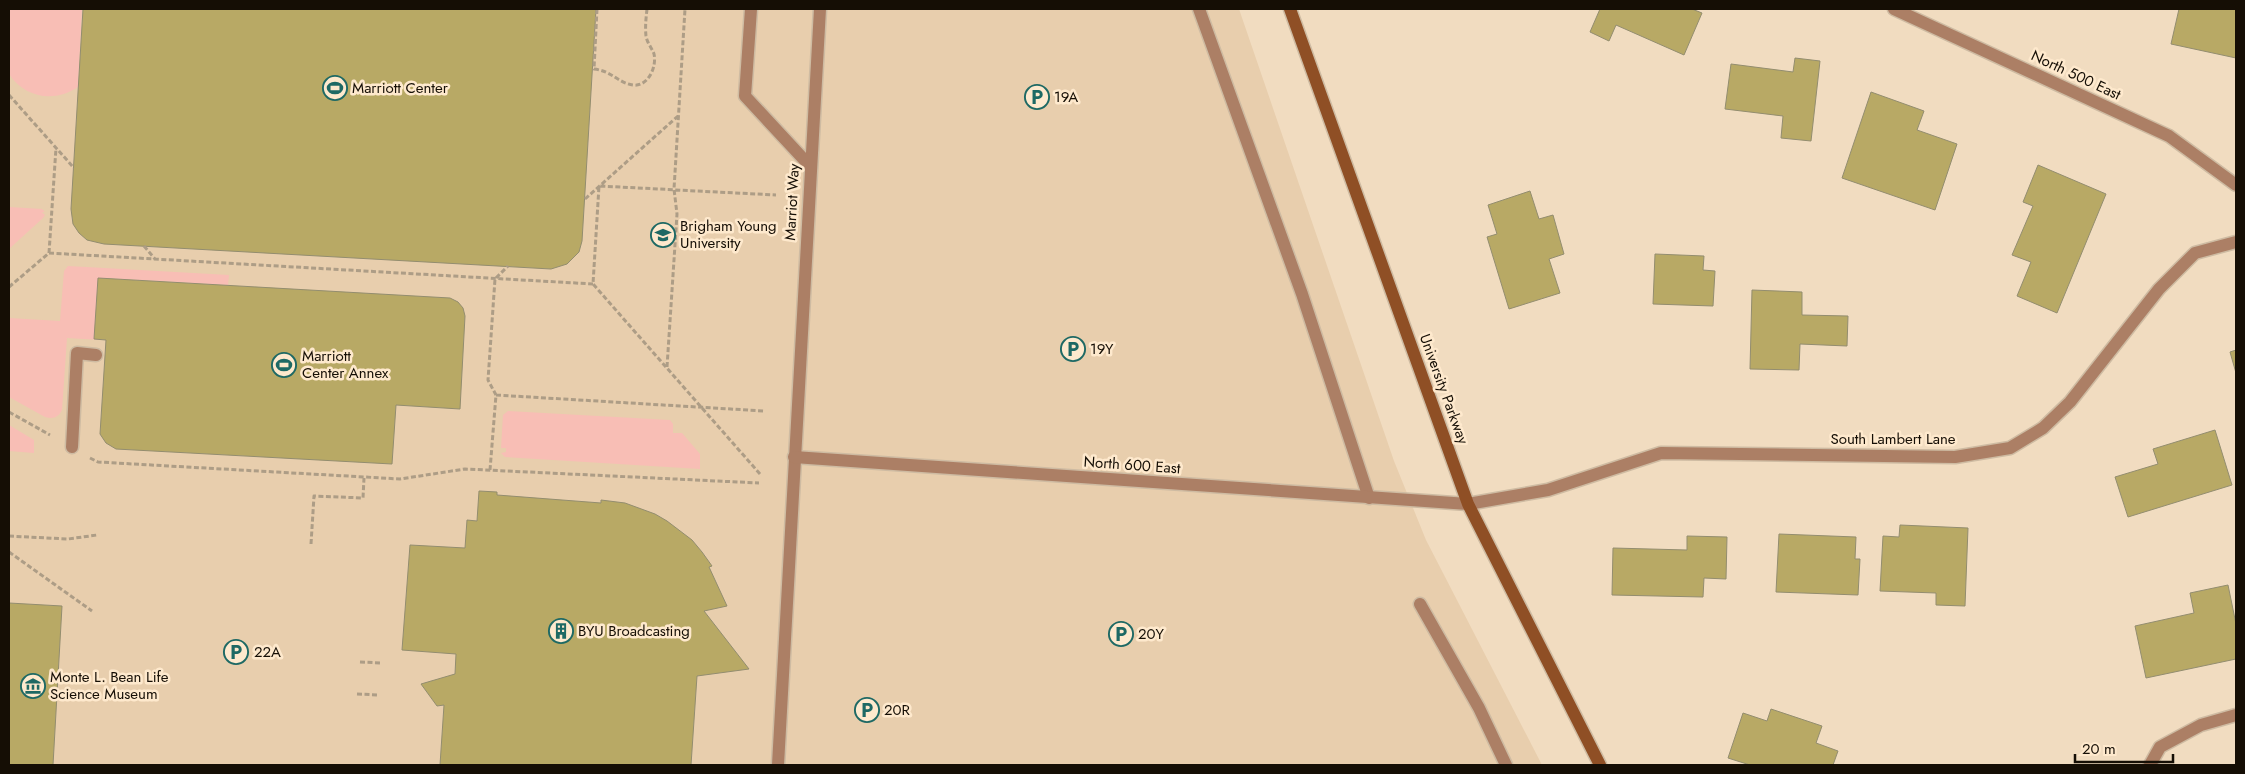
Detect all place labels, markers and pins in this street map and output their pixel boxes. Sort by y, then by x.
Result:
sports icon: Marriott Center [322,75,348,101]
place label: Marriott Center [352,77,449,99]
parking icon: 19A [1024,84,1050,110]
place label: 19A [1054,86,1078,108]
place label: Brigham Young University [680,215,777,254]
school or university icon: Brigham Young University [650,222,676,248]
parking icon: 19Y [1060,336,1086,362]
place label: 19Y [1090,338,1114,360]
place label: Marriott Center Annex [302,345,389,384]
sports icon: Marriott Center Annex [271,352,297,378]
building icon: BYU Broadcasting [548,618,574,644]
place label: BYU Broadcasting [578,620,690,642]
parking icon: 20Y [1108,621,1134,647]
place label: 20Y [1138,623,1165,645]
parking icon: 22A [223,639,249,665]
place label: 22A [254,641,281,663]
place label: Monte L. Bean Life Science Museum [50,666,169,705]
museum icon: Monte L. Bean Life Science Museum [20,673,46,699]
parking icon: 20R [854,697,880,723]
place label: 20R [884,699,911,721]

